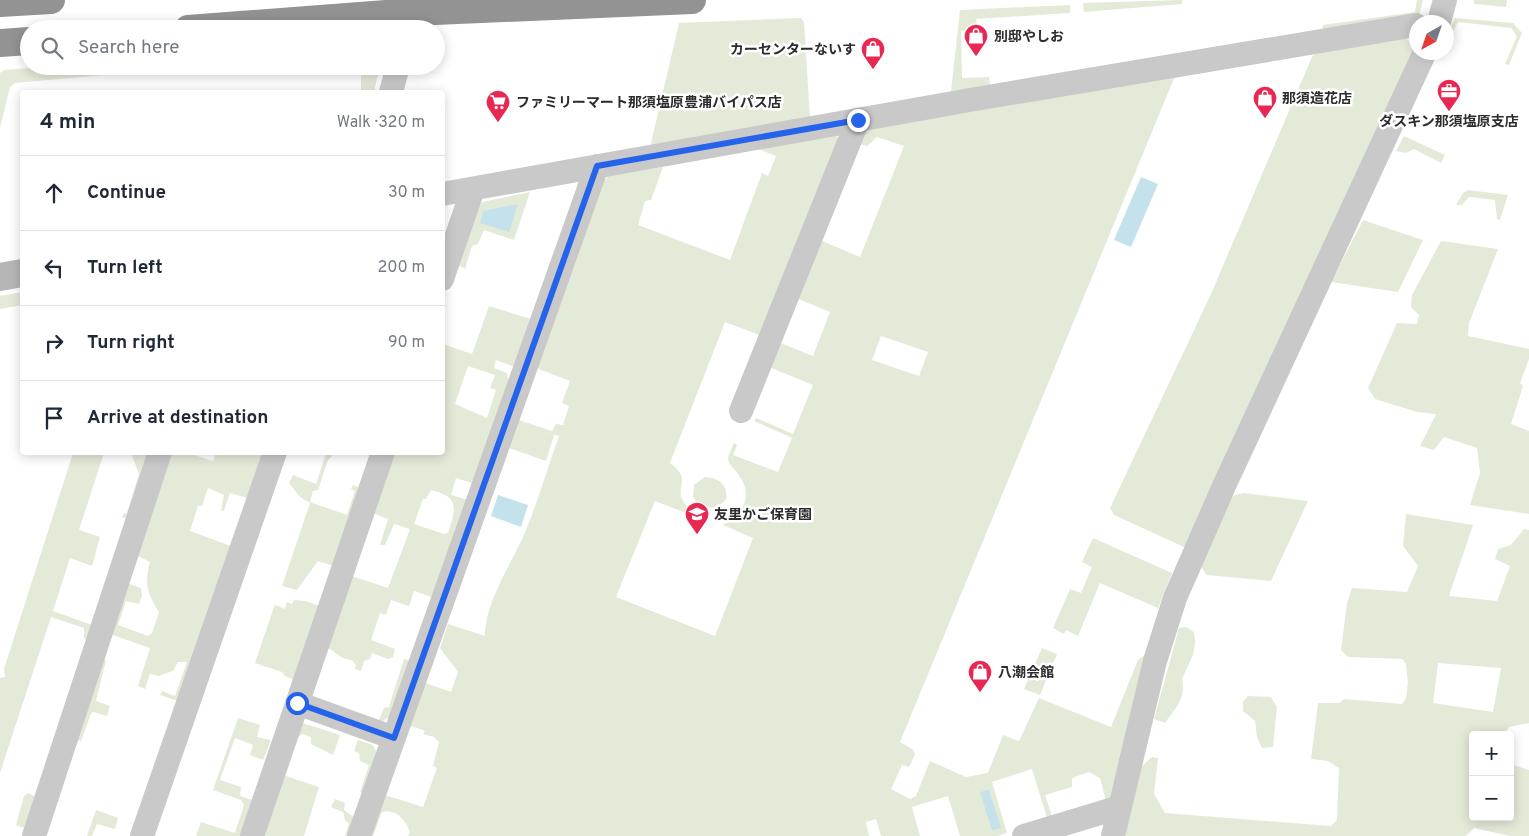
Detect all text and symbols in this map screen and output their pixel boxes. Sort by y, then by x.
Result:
north arrow [1409,15,1454,60]
search box [20,20,445,75]
shop icon: 別邸やしお [963,23,989,57]
place label: 別邸やしお [994,29,1064,46]
icon: search [38,34,66,62]
text: Search here [78,36,180,60]
shop icon: カーセンターないす [860,36,886,70]
place label: カーセンターないす [730,42,856,59]
office icon: ダスキン那須塩原支店 [1436,78,1462,112]
shop icon: 那須造花店 [1252,85,1278,119]
supermarket icon: ファミリーマート那須塩原豊浦バイパス店 [485,89,511,123]
place label: 那須造花店 [1282,91,1352,108]
place label: ファミリーマート那須塩原豊浦バイパス店 [516,94,782,112]
text: 4 min [40,109,96,136]
route end [847,109,870,132]
text: Walk · 320 m [337,113,425,133]
place label: ダスキン那須塩原支店 [1379,113,1519,131]
icon: ahead [40,179,68,207]
text: Continue [87,181,166,205]
text: 30 m [388,183,425,203]
icon: left [40,254,68,282]
text: Turn left [87,256,163,280]
text: 200 m [377,258,425,278]
icon: right [40,329,68,357]
text: Turn right [87,331,175,355]
text: 90 m [388,333,425,353]
icon: arrive [40,404,68,432]
text: Arrive at destination [87,406,268,430]
school or university icon: 友里かご保育園 [684,501,710,535]
place label: 友里かご保育園 [714,506,812,524]
shop icon: 八潮会館 [967,659,993,693]
place label: 八潮会館 [998,665,1054,682]
route start [286,692,309,715]
map controls [1469,731,1514,821]
button: + [1469,731,1514,776]
button: − [1469,776,1514,821]

